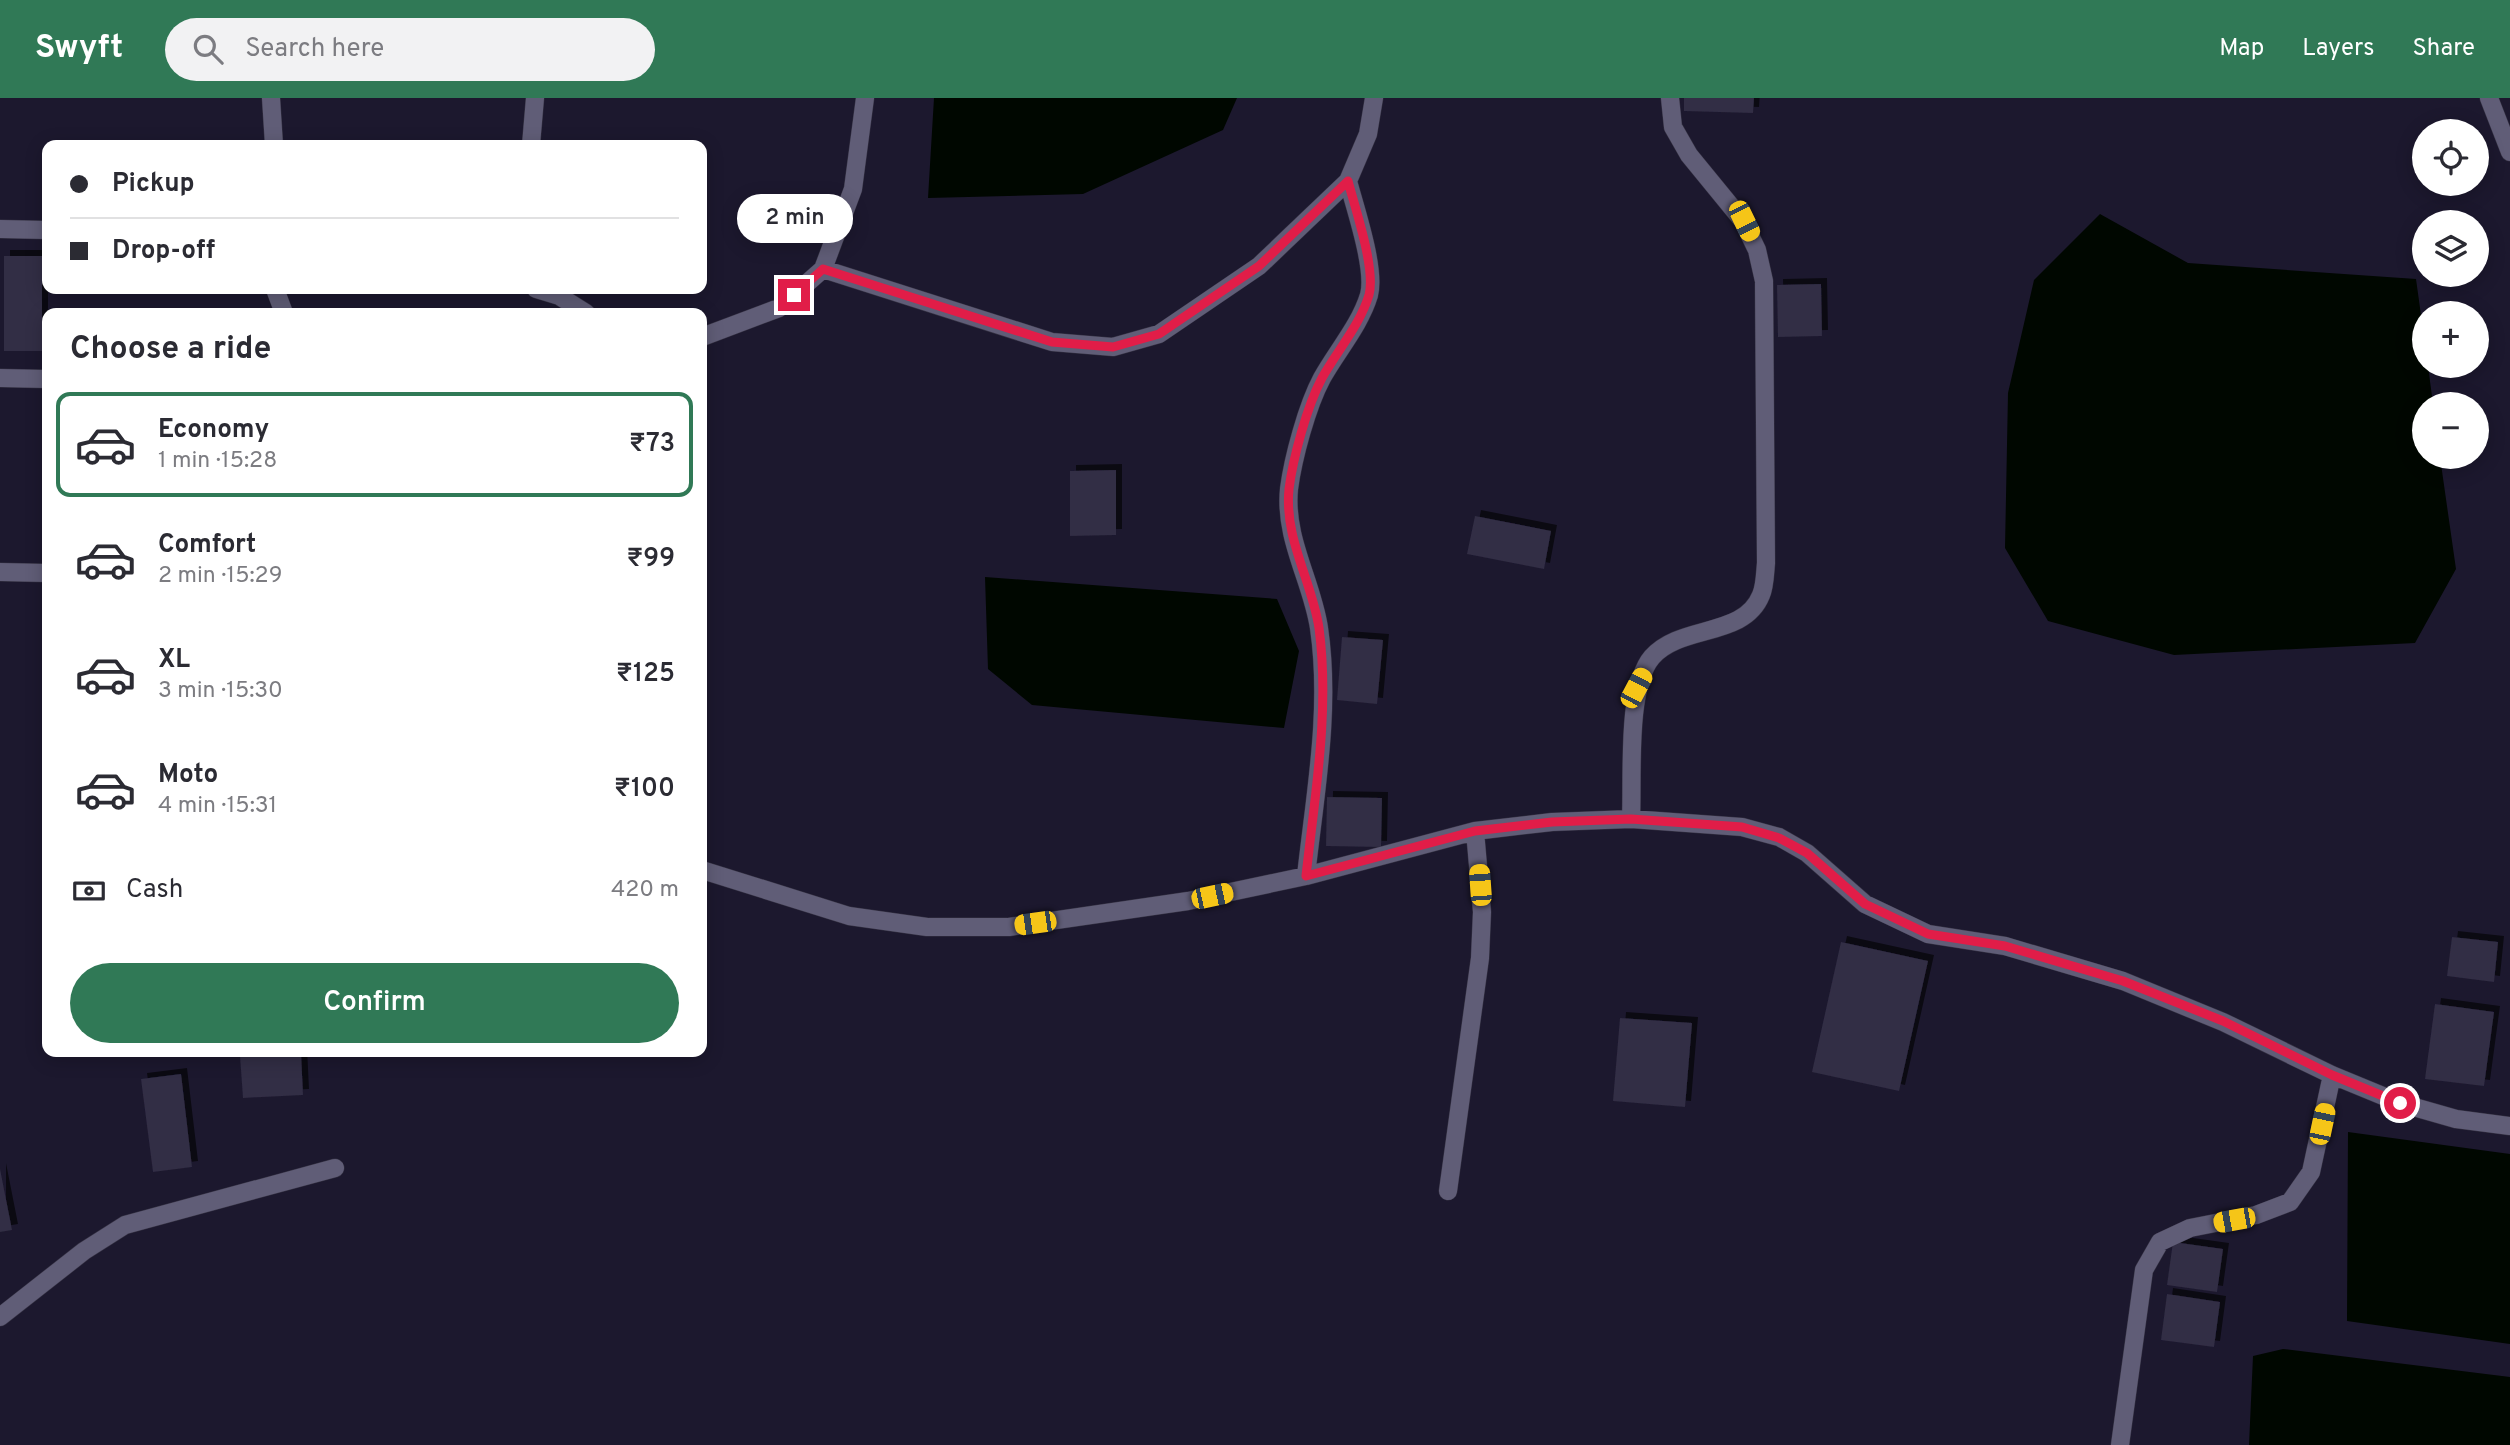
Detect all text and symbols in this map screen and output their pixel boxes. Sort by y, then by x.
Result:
search box [165,18,655,81]
text: Swyft [35,28,123,70]
icon: search [189,30,227,68]
text: Search here [245,33,384,66]
text: Map [2219,34,2264,64]
text: Layers [2302,34,2374,64]
text: Share [2412,34,2475,64]
map controls [2412,119,2489,469]
button: locate [2412,119,2489,196]
text: Pickup [112,168,195,201]
callout: 2 min [736,194,852,242]
car [1726,198,1763,244]
text: 2 min [765,204,825,233]
button: layers [2412,210,2489,287]
text: Drop-off [112,235,215,268]
route end [778,279,810,311]
button: + [2412,301,2489,378]
text: Choose a ride [70,330,271,370]
button: − [2412,392,2489,469]
icon: car [74,413,137,476]
text: Economy [158,414,269,447]
text: ₹73 [629,428,675,461]
text: 1 min · 15:28 [158,447,277,476]
icon: car [74,528,137,591]
text: Comfort [158,529,256,562]
text: ₹99 [626,543,675,576]
text: 2 min · 15:29 [158,562,282,591]
icon: car [74,643,137,706]
text: XL [158,644,190,677]
text: ₹125 [616,658,675,691]
car [1617,665,1656,711]
text: 3 min · 15:30 [158,677,283,706]
icon: car [74,758,137,821]
text: Moto [158,759,218,792]
text: ₹100 [614,773,675,806]
text: 4 min · 15:31 [158,792,277,821]
car [1469,863,1492,907]
icon: cash [70,872,108,910]
text: Cash [126,874,183,907]
text: 420 m [611,876,679,905]
car [1190,881,1235,911]
car [1013,910,1058,936]
button: Confirm [70,963,679,1043]
route start [2384,1087,2416,1119]
car [2308,1101,2337,1147]
car [2212,1206,2257,1234]

